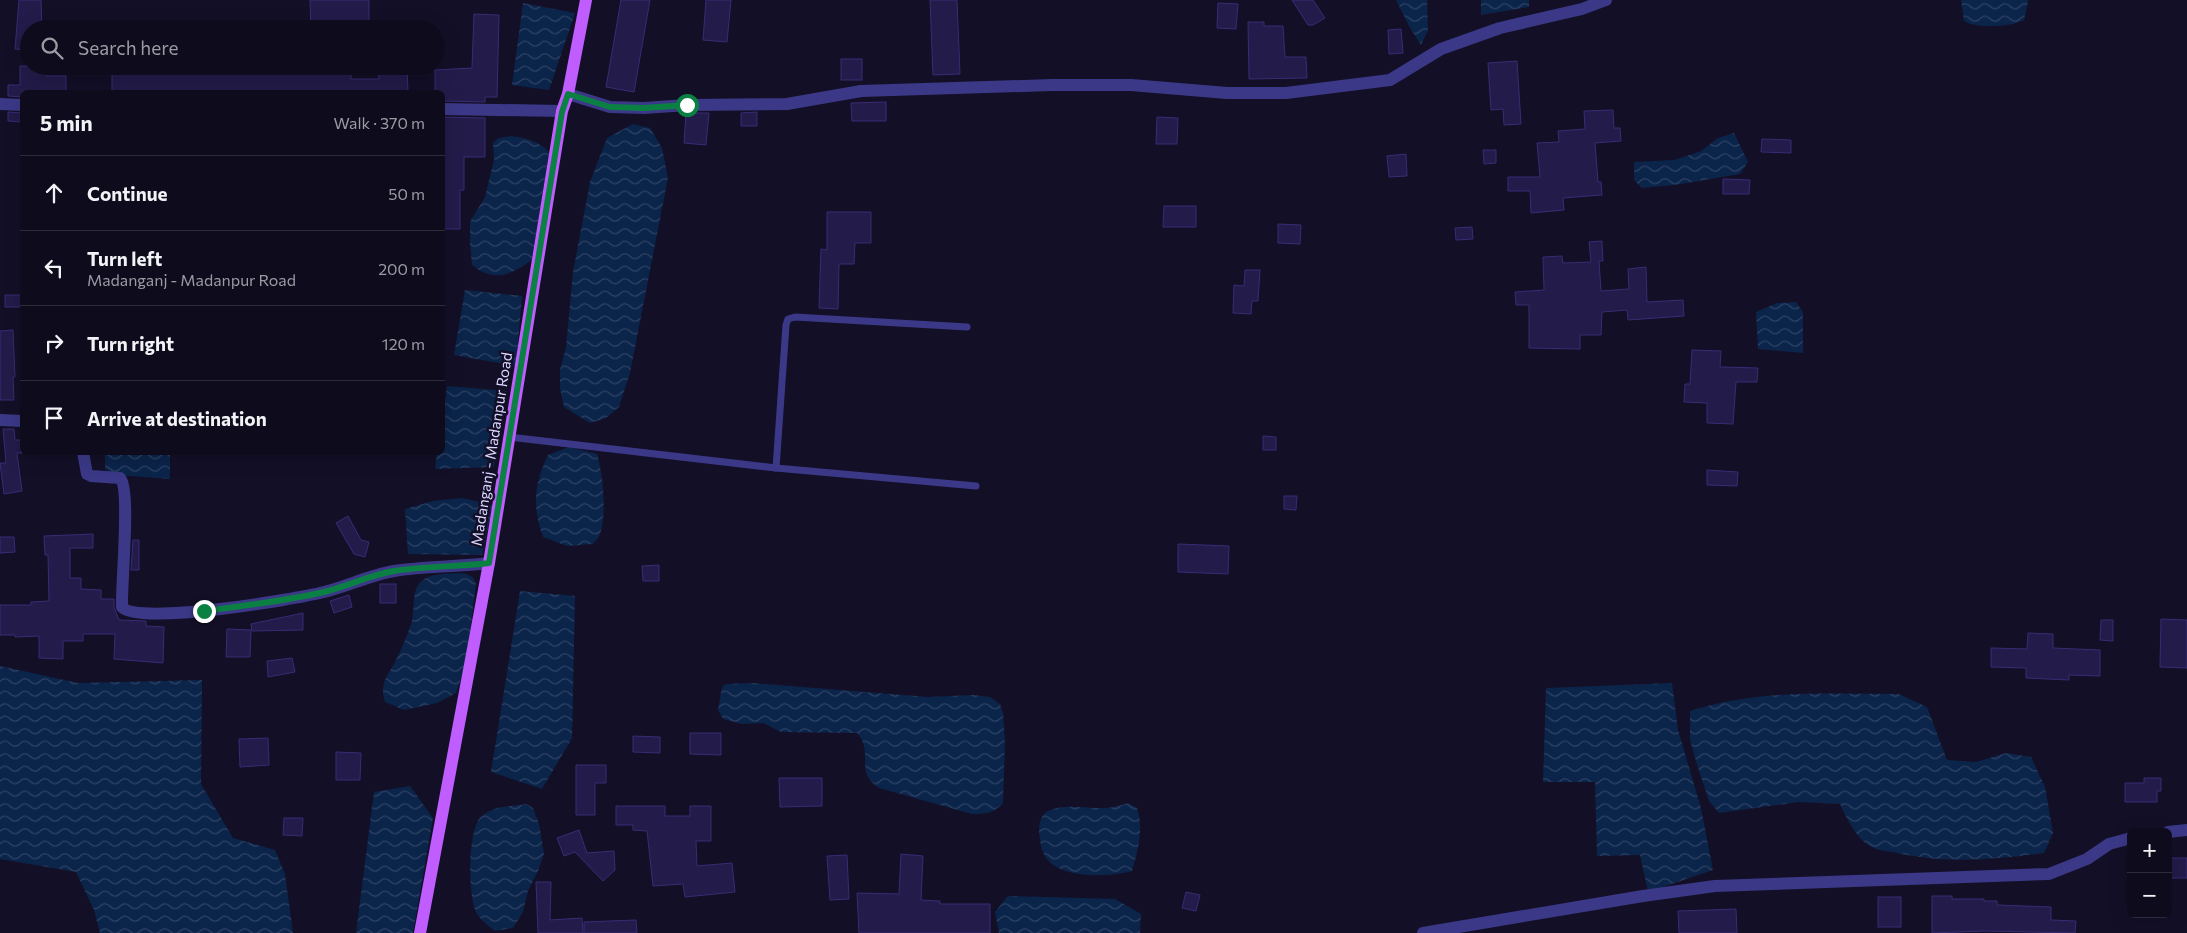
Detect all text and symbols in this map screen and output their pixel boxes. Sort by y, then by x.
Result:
search box [20,20,445,75]
icon: search [38,34,66,62]
text: Search here [78,36,178,59]
route start [676,94,699,117]
text: 5 min [40,110,93,135]
text: Walk · 370 m [334,113,425,132]
icon: ahead [40,179,68,207]
text: Continue [87,182,167,205]
text: 50 m [388,184,425,203]
text: Turn left [87,247,162,270]
icon: left [40,254,68,282]
text: 200 m [378,259,425,278]
text: Madanganj - Madanpur Road [87,270,296,289]
icon: right [40,329,68,357]
text: Turn right [87,332,174,355]
text: 120 m [382,334,425,353]
street label: Madanganj - Madanpur Road [467,351,515,547]
icon: arrive [40,404,68,432]
text: Arrive at destination [87,407,267,430]
route end [193,600,216,623]
map controls [2127,828,2172,918]
button: + [2127,828,2172,873]
button: − [2127,873,2172,918]

